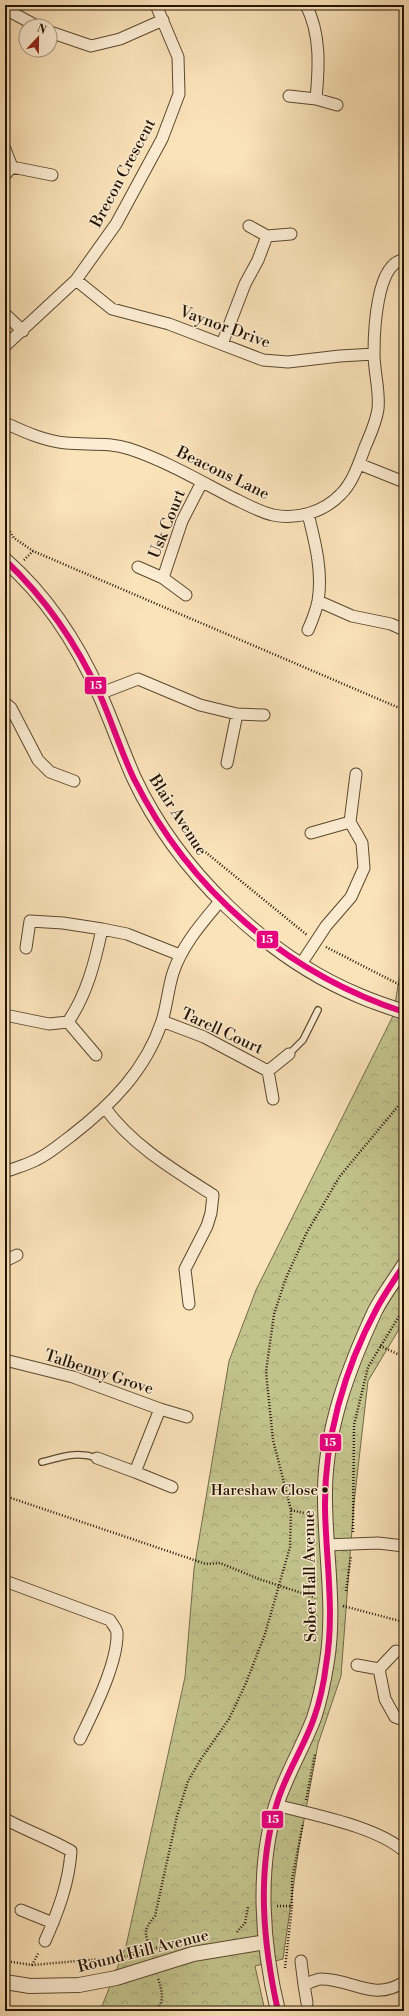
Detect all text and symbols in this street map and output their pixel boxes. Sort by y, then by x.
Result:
north arrow [18,18,58,58]
text: N [35,22,48,38]
street label: Brecon Crescent [85,115,160,232]
street label: Vaynor Drive [176,301,273,353]
street label: Beacons Lane [172,442,273,504]
street label: Usk Court [144,486,190,561]
line badge: 15 [84,676,107,695]
text: 15 [90,679,102,693]
street label: Blair Avenue [144,770,212,859]
line badge: 15 [256,930,279,949]
text: 15 [261,933,273,947]
street label: Tarell Court [178,1003,266,1059]
street label: Talbenny Grove [42,1345,156,1399]
line badge: 15 [319,1433,342,1452]
text: 15 [324,1436,336,1450]
place label: Hareshaw Close [211,1481,318,1500]
marker: Hareshaw Close [320,1485,330,1495]
street label: Sober Hall Avenue [299,1510,321,1642]
line badge: 15 [261,1810,284,1829]
text: 15 [267,1813,279,1827]
street label: Round Hill Avenue [75,1925,211,1977]

